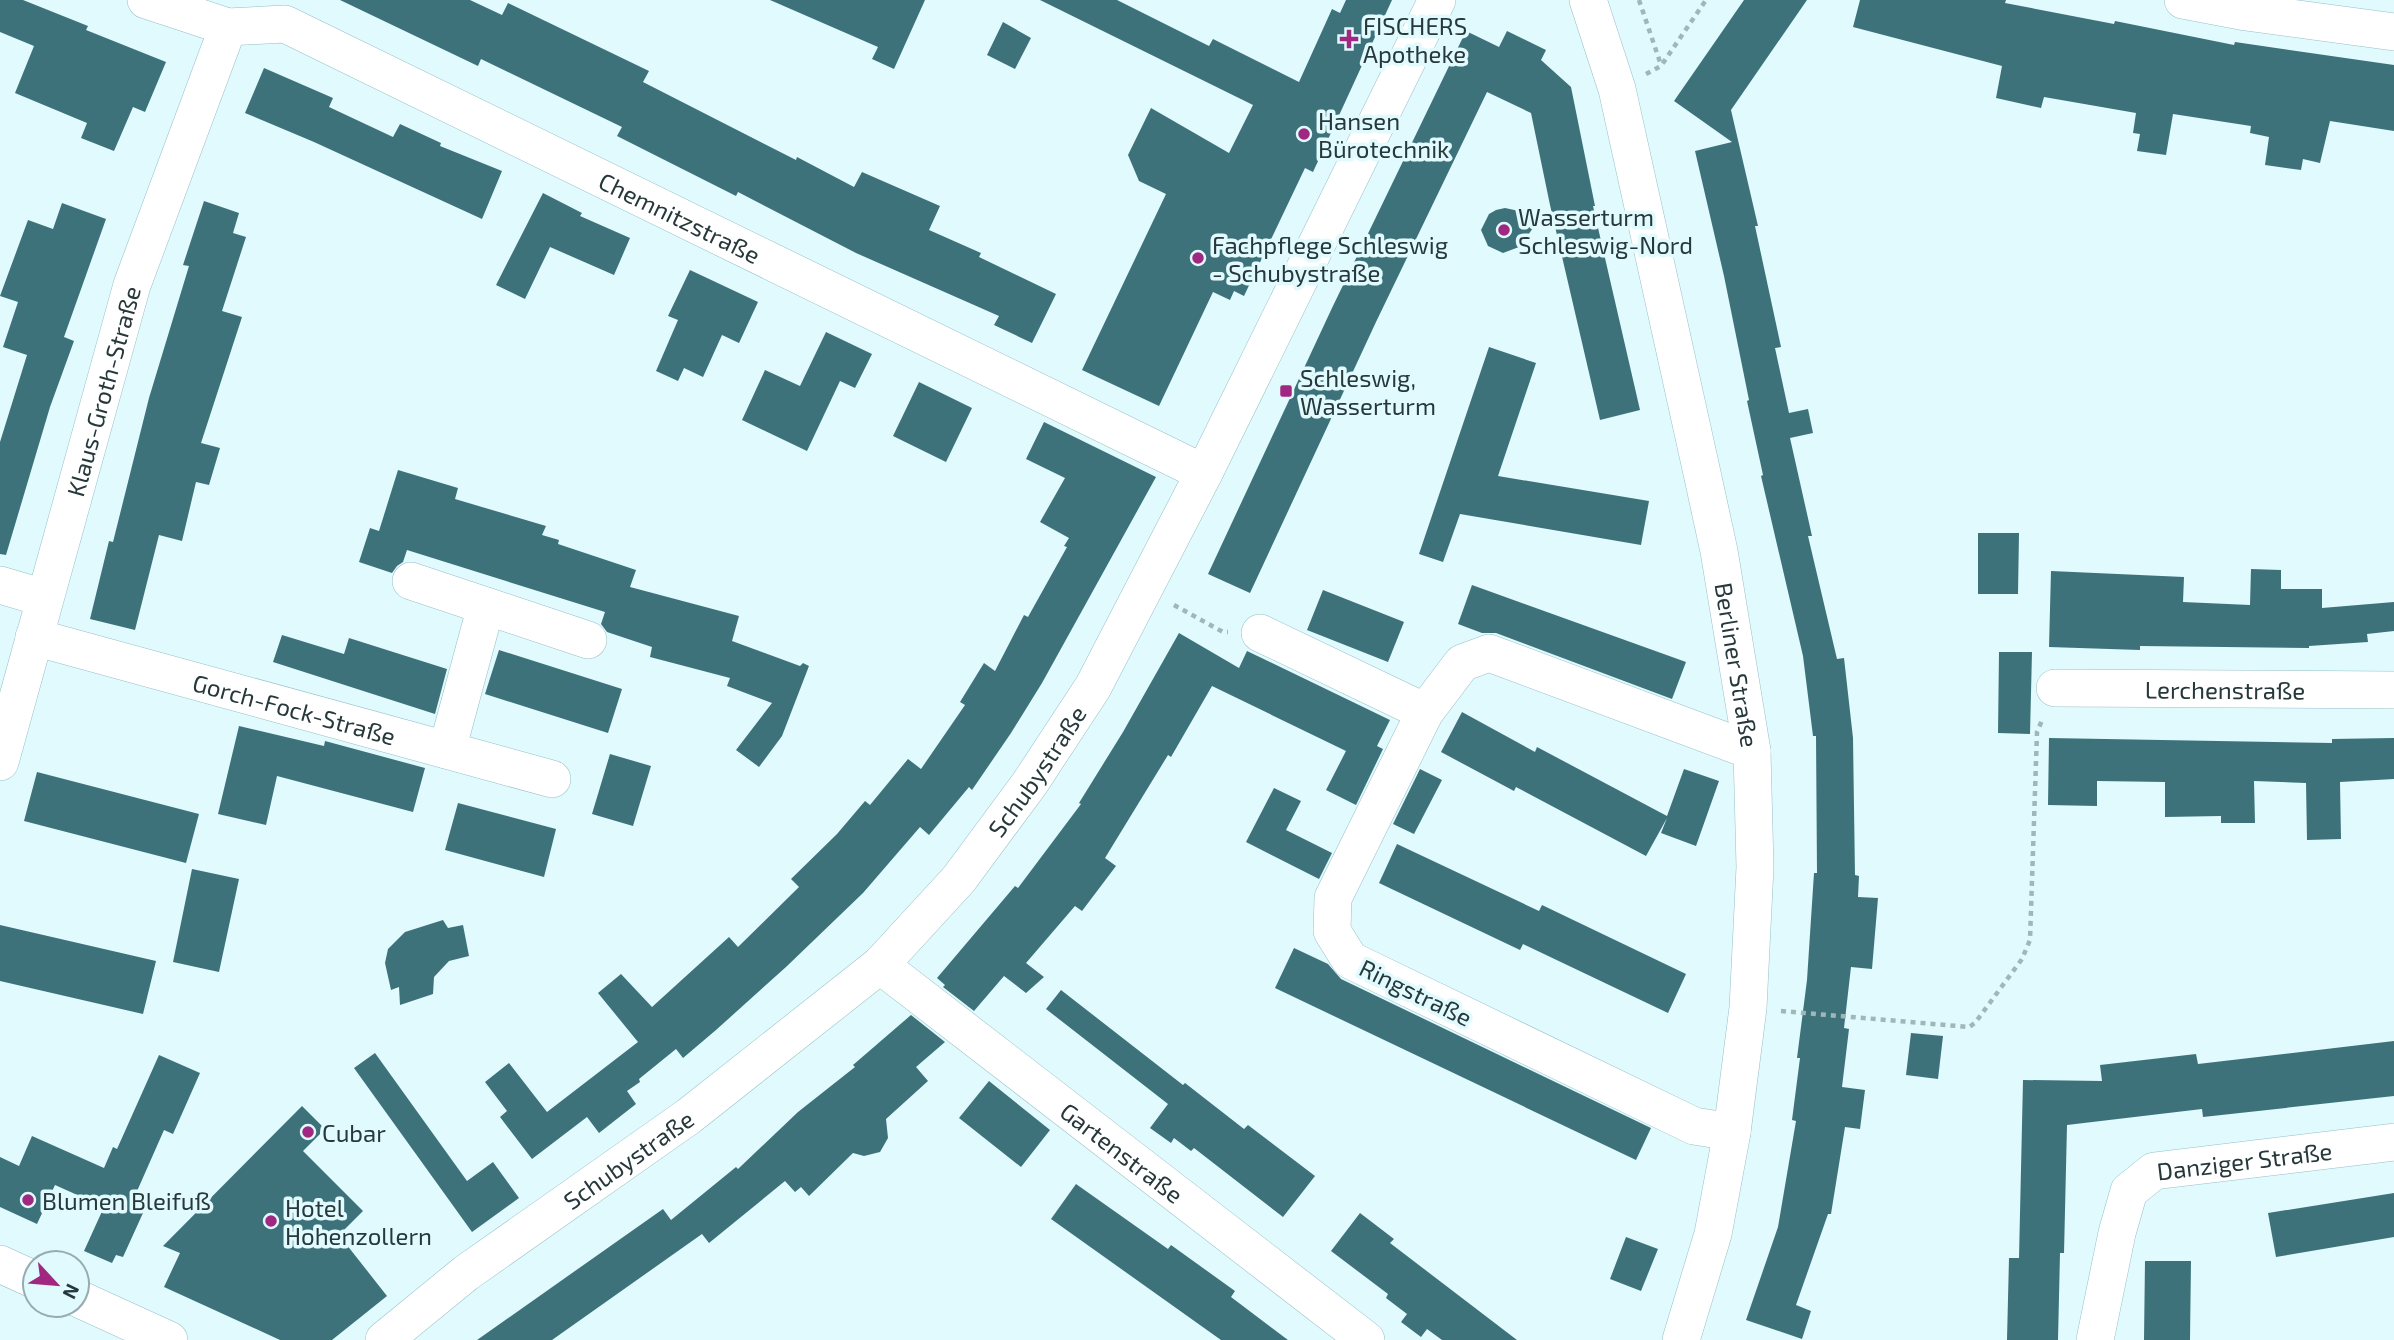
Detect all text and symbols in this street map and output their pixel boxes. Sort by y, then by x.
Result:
place label: FISCHERS Apotheke [1363,11,1467,68]
marker: FISCHERS Apotheke [1341,31,1357,47]
place label: Hansen Bürotechnik [1318,106,1449,163]
marker: Hansen Bürotechnik [1296,126,1312,142]
street label: Chemnitzstraße [594,165,765,269]
place label: Wasserturm Schleswig-Nord [1518,202,1693,259]
marker: Wasserturm Schleswig-Nord [1496,222,1512,238]
place label: Fachpflege Schleswig - Schubystraße [1212,230,1448,287]
marker: Fachpflege Schleswig - Schubystraße [1190,250,1206,266]
street label: Klaus-Groth-Straße [60,282,146,499]
place label: Schleswig, Wasserturm [1300,363,1436,420]
marker: Schleswig, Wasserturm [1278,383,1294,399]
street label: Berliner Straße [1710,580,1766,749]
street label: Gorch-Fock-Straße [190,667,399,750]
street label: Lerchenstraße [2145,674,2305,704]
street label: Schubystraße [981,700,1091,842]
street label: Ringstraße [1355,952,1477,1032]
street label: Gartenstraße [1055,1096,1189,1208]
street label: Schubystraße [557,1103,699,1215]
place label: Cubar [322,1118,386,1147]
marker: Cubar [300,1124,316,1140]
street label: Danziger Straße [2155,1135,2334,1185]
place label: Blumen Bleifuß [42,1186,211,1215]
marker: Blumen Bleifuß [20,1192,36,1208]
place label: Hotel Hohenzollern [285,1193,432,1250]
marker: Hotel Hohenzollern [263,1213,279,1229]
north arrow [21,1249,91,1319]
text: N [58,1280,85,1303]

